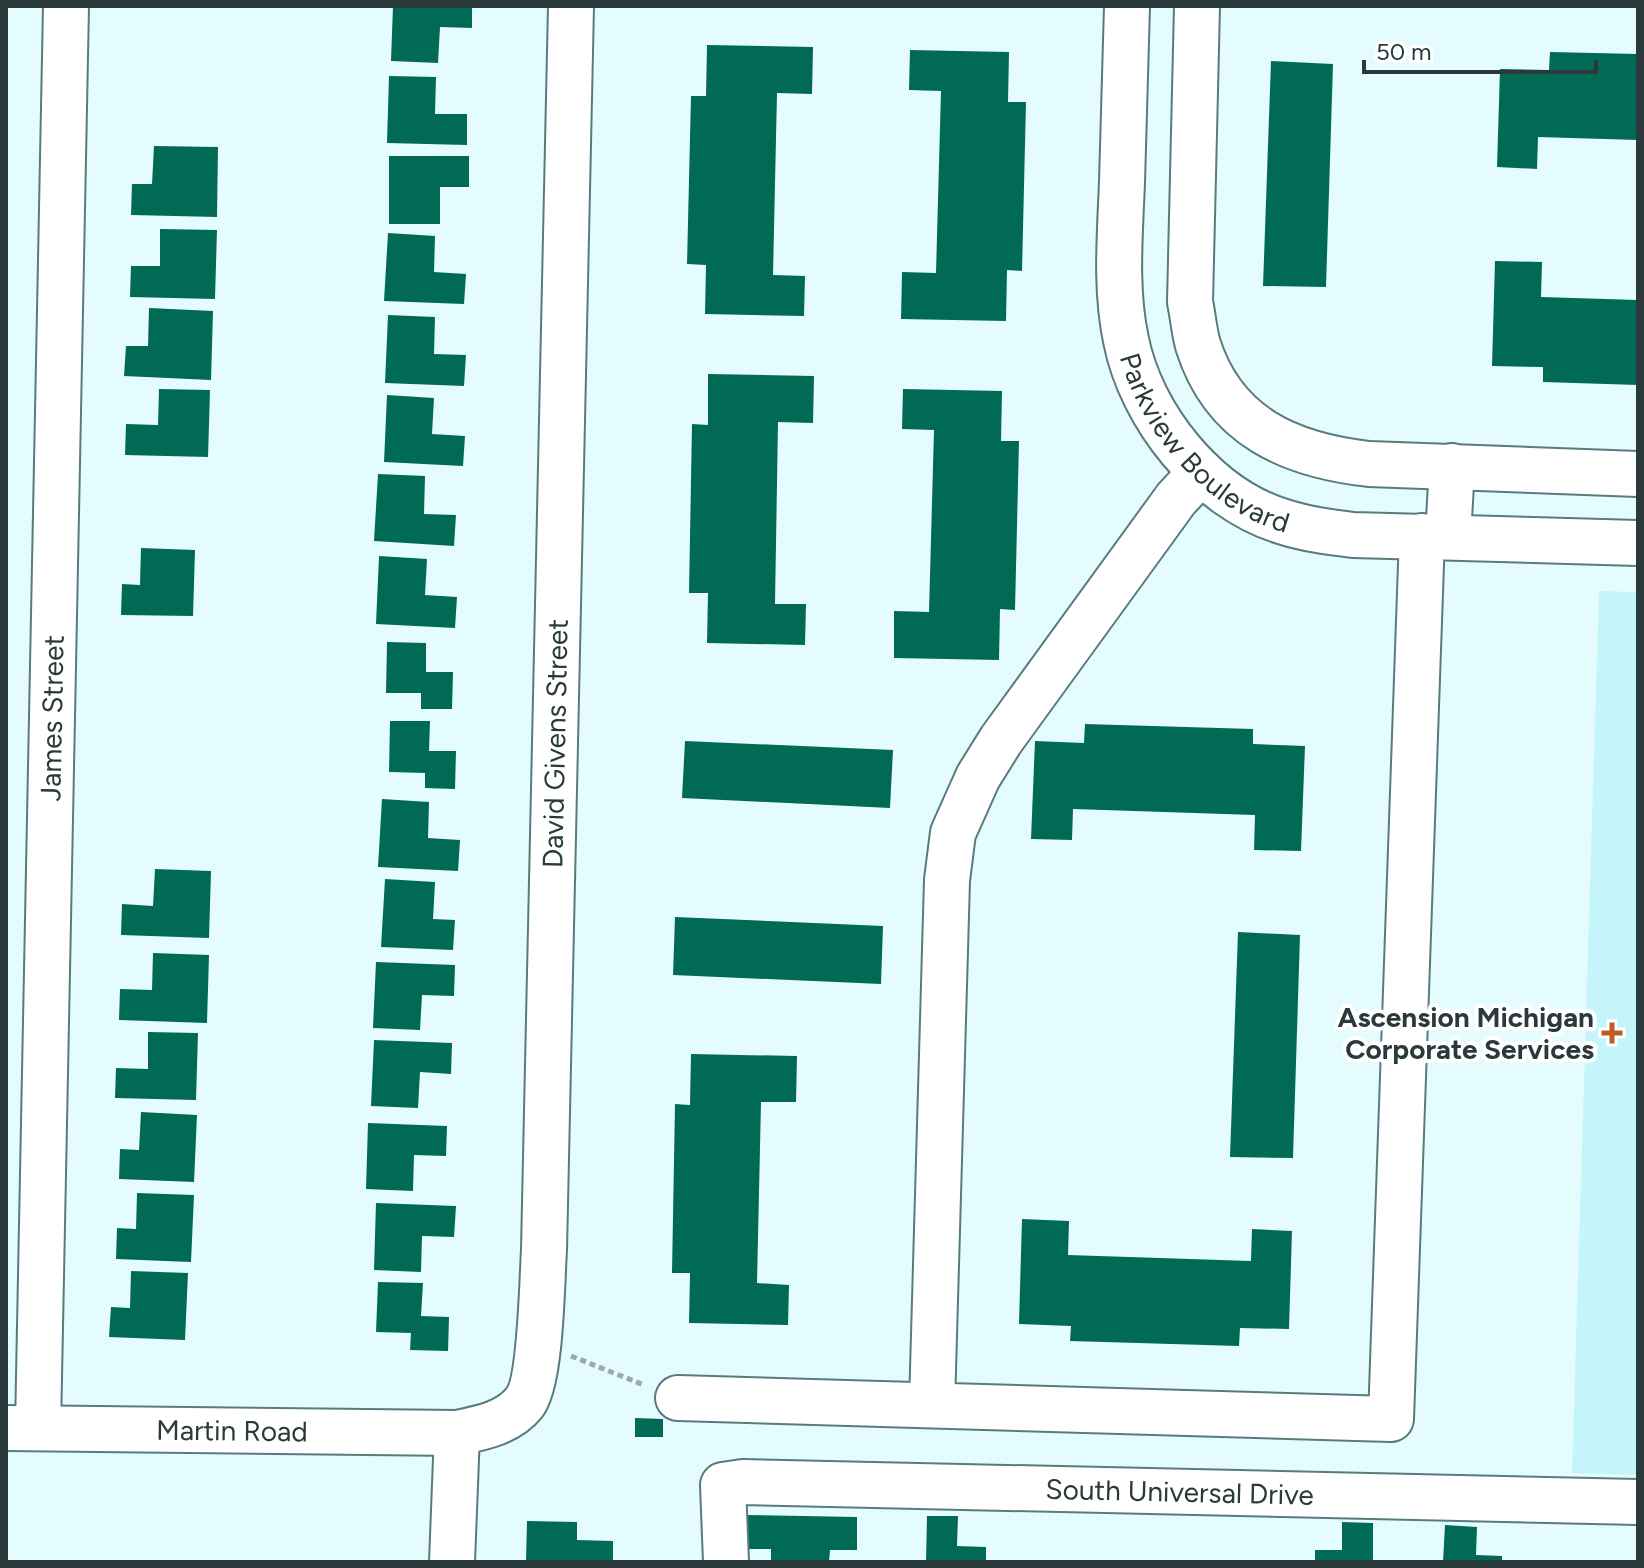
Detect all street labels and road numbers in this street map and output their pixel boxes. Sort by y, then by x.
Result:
street label: Parkview Boulevard [1113,349,1294,540]
street label: David Givens Street [535,619,575,868]
street label: James Street [33,635,71,802]
street label: Martin Road [156,1413,308,1448]
street label: South Universal Drive [1045,1472,1314,1512]

